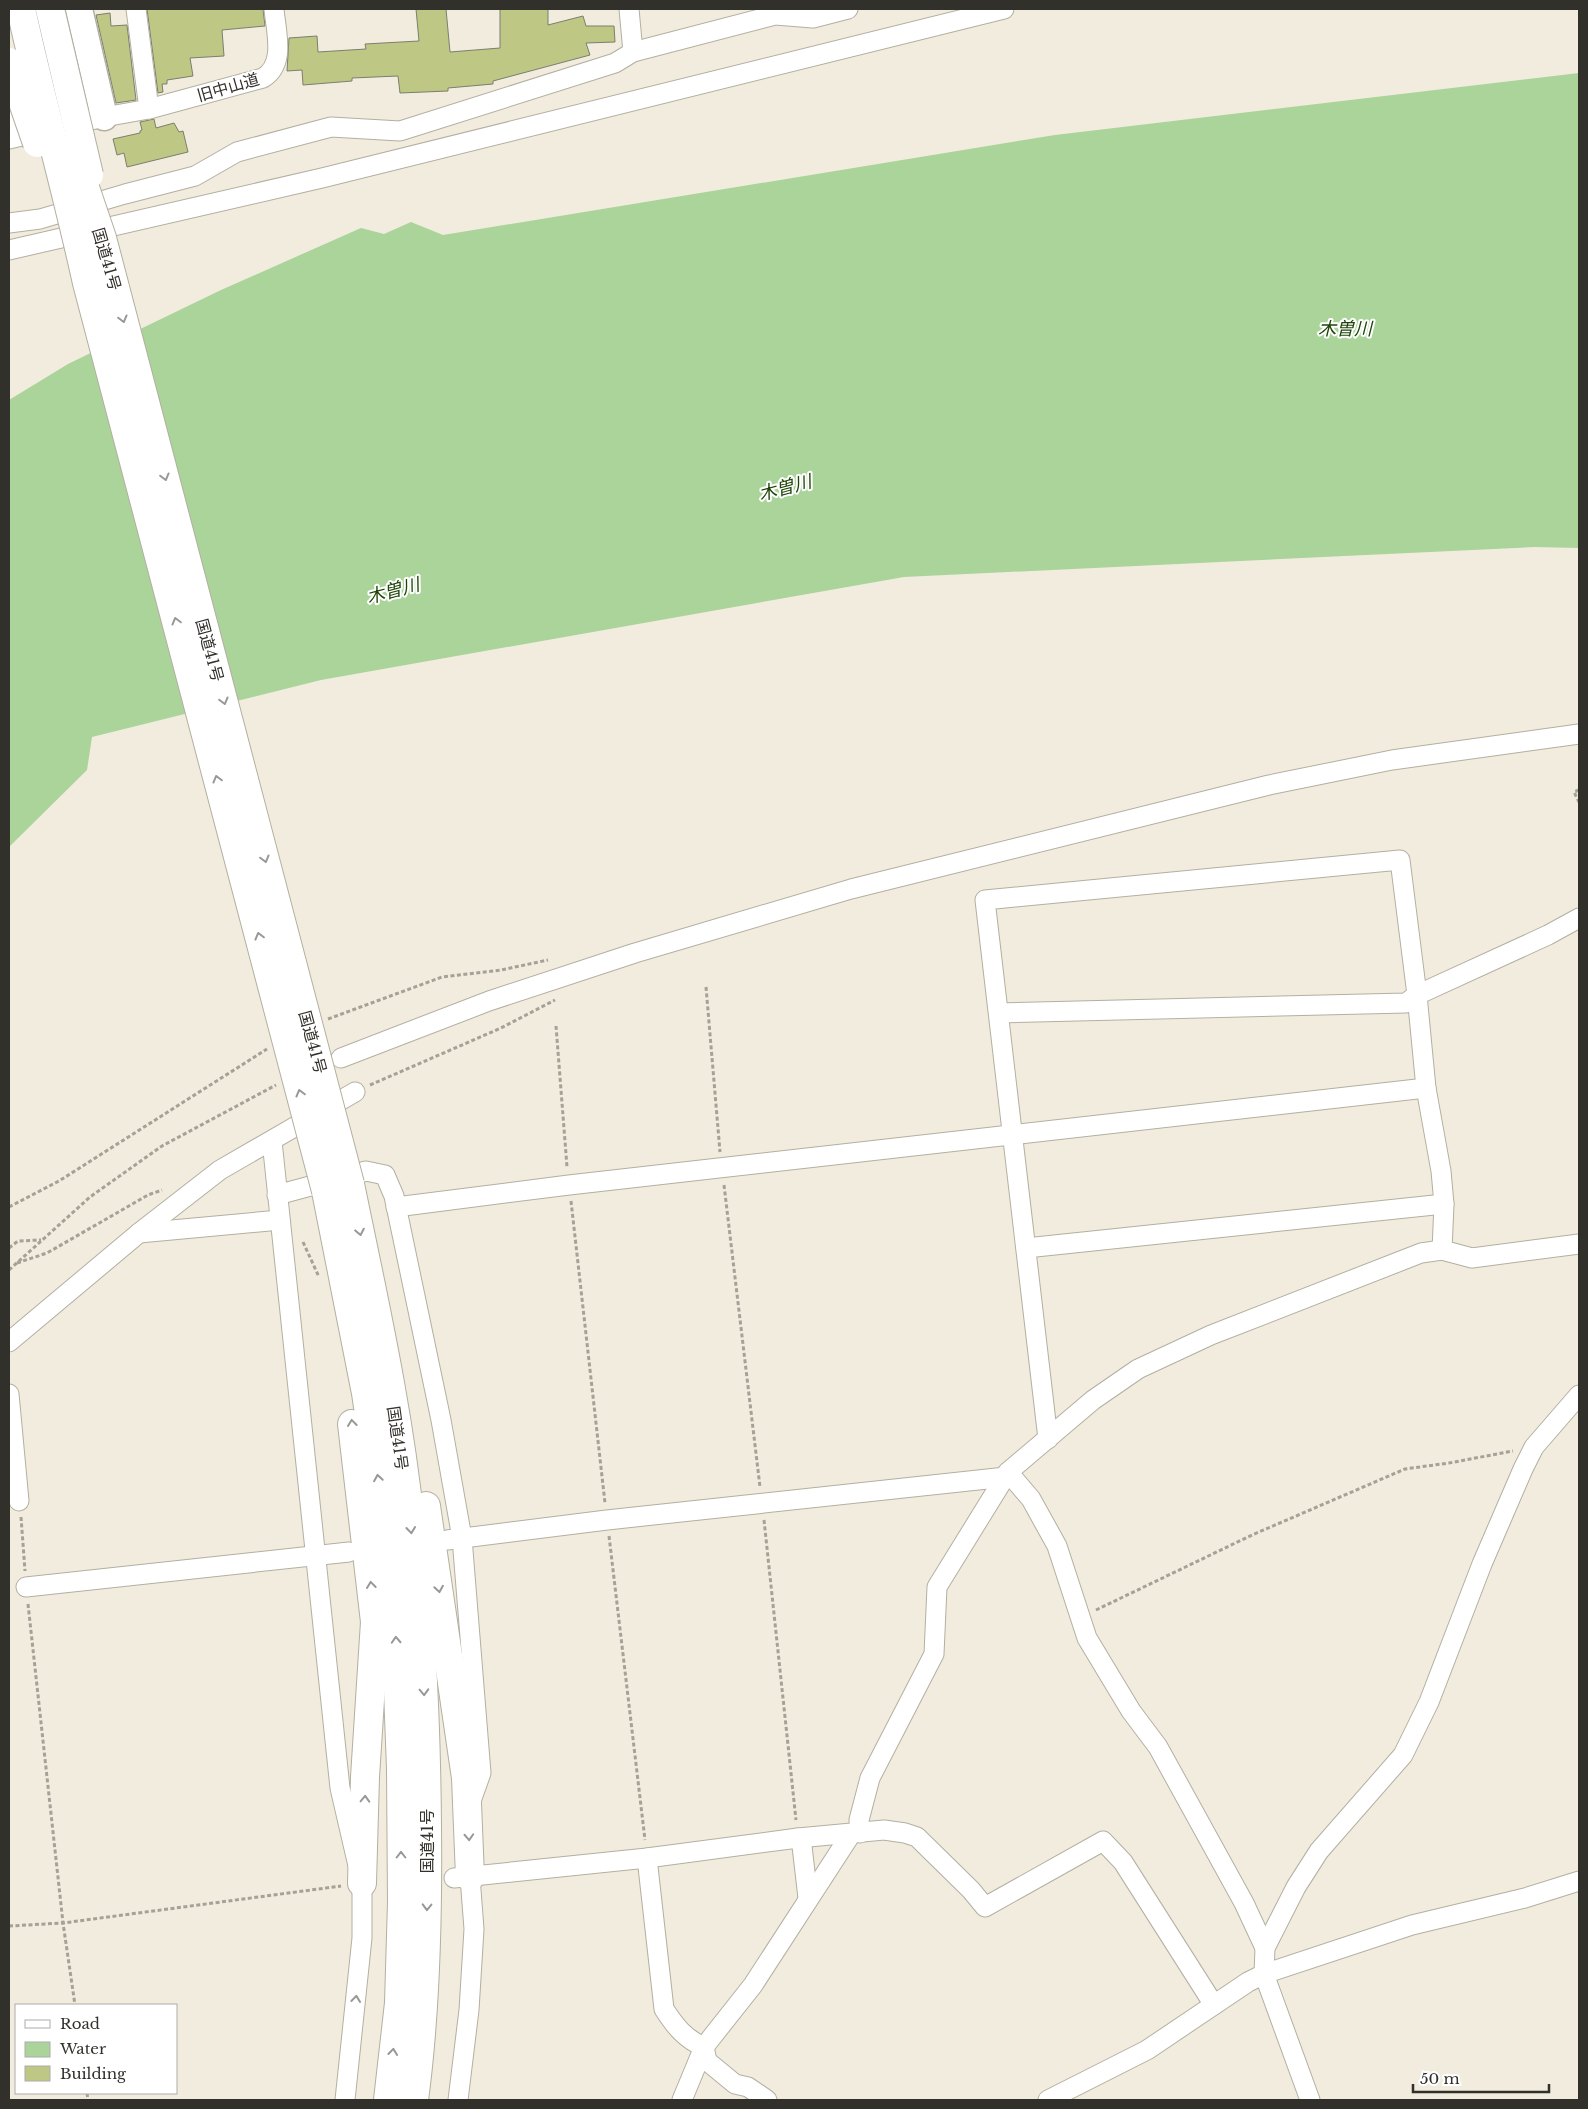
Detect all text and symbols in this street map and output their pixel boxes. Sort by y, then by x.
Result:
street label: 旧中山道 [194,69,262,105]
street label: 国道41号 [88,225,126,293]
one-way arrow [118,315,128,323]
water label: 木曽川 [1318,318,1374,340]
water label: 木曽川 [756,470,816,506]
one-way arrow [159,472,169,480]
water label: 木曽川 [364,573,424,609]
street label: 国道41号 [192,616,228,684]
one-way arrow [171,617,182,626]
one-way arrow [218,697,228,705]
one-way arrow [213,775,223,783]
one-way arrow [259,854,270,863]
one-way arrow [254,932,264,940]
street label: 国道41号 [295,1008,331,1076]
one-way arrow [295,1088,306,1097]
one-way arrow [354,1228,365,1237]
street label: 国道41号 [384,1405,412,1471]
one-way arrow [347,1419,358,1427]
one-way arrow [374,1474,384,1483]
one-way arrow [405,1526,416,1534]
one-way arrow [366,1580,377,1588]
one-way arrow [433,1585,443,1594]
one-way arrow [390,1635,401,1643]
one-way arrow [418,1688,429,1696]
one-way arrow [359,1795,370,1803]
street label: 国道41号 [417,1809,437,1873]
one-way arrow [463,1834,474,1842]
one-way arrow [396,1850,406,1858]
one-way arrow [422,1903,433,1911]
one-way arrow [350,1995,361,2003]
legend [15,2004,178,2094]
text: Road [60,2014,100,2033]
text: Water [59,2039,107,2058]
one-way arrow [387,2047,398,2055]
scale bar [1413,2062,1549,2094]
text: Building [60,2064,127,2083]
text: 50 m [1420,2069,1460,2088]

